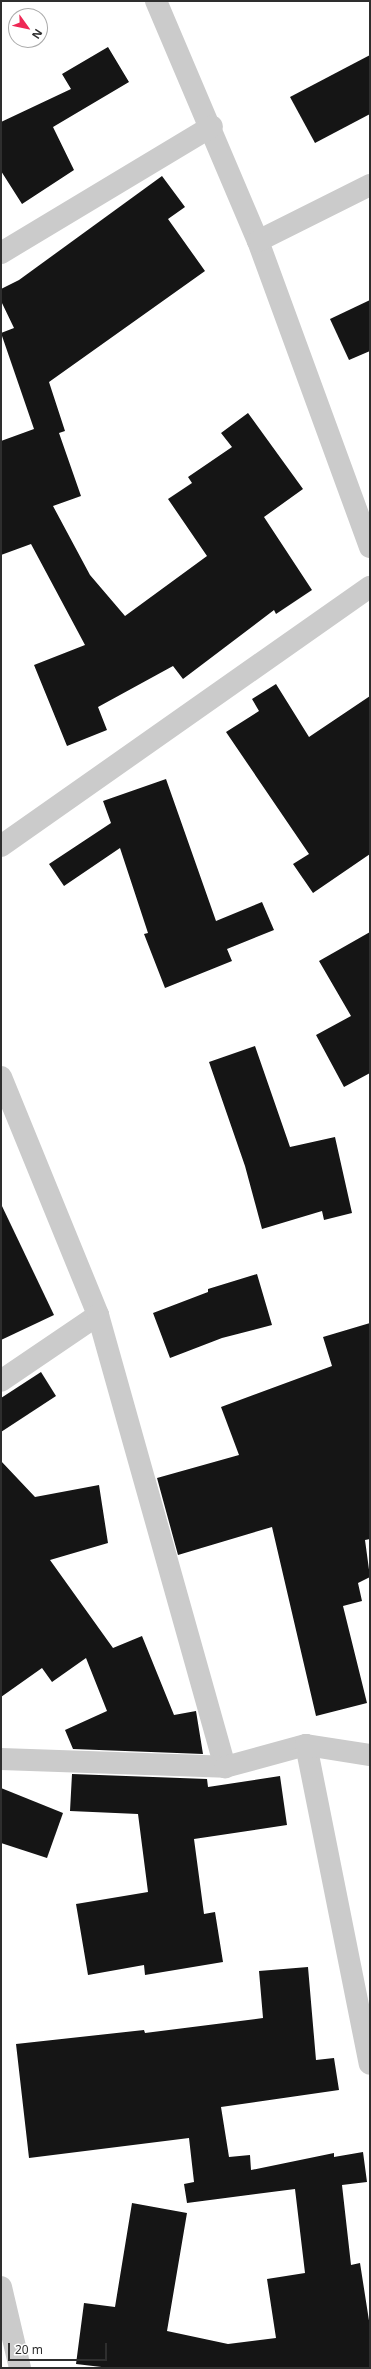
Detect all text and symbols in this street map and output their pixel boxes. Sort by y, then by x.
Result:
north arrow [8,8,48,48]
text: N [29,26,46,42]
scale bar [10,2335,109,2361]
text: 20 m [15,2341,43,2358]

